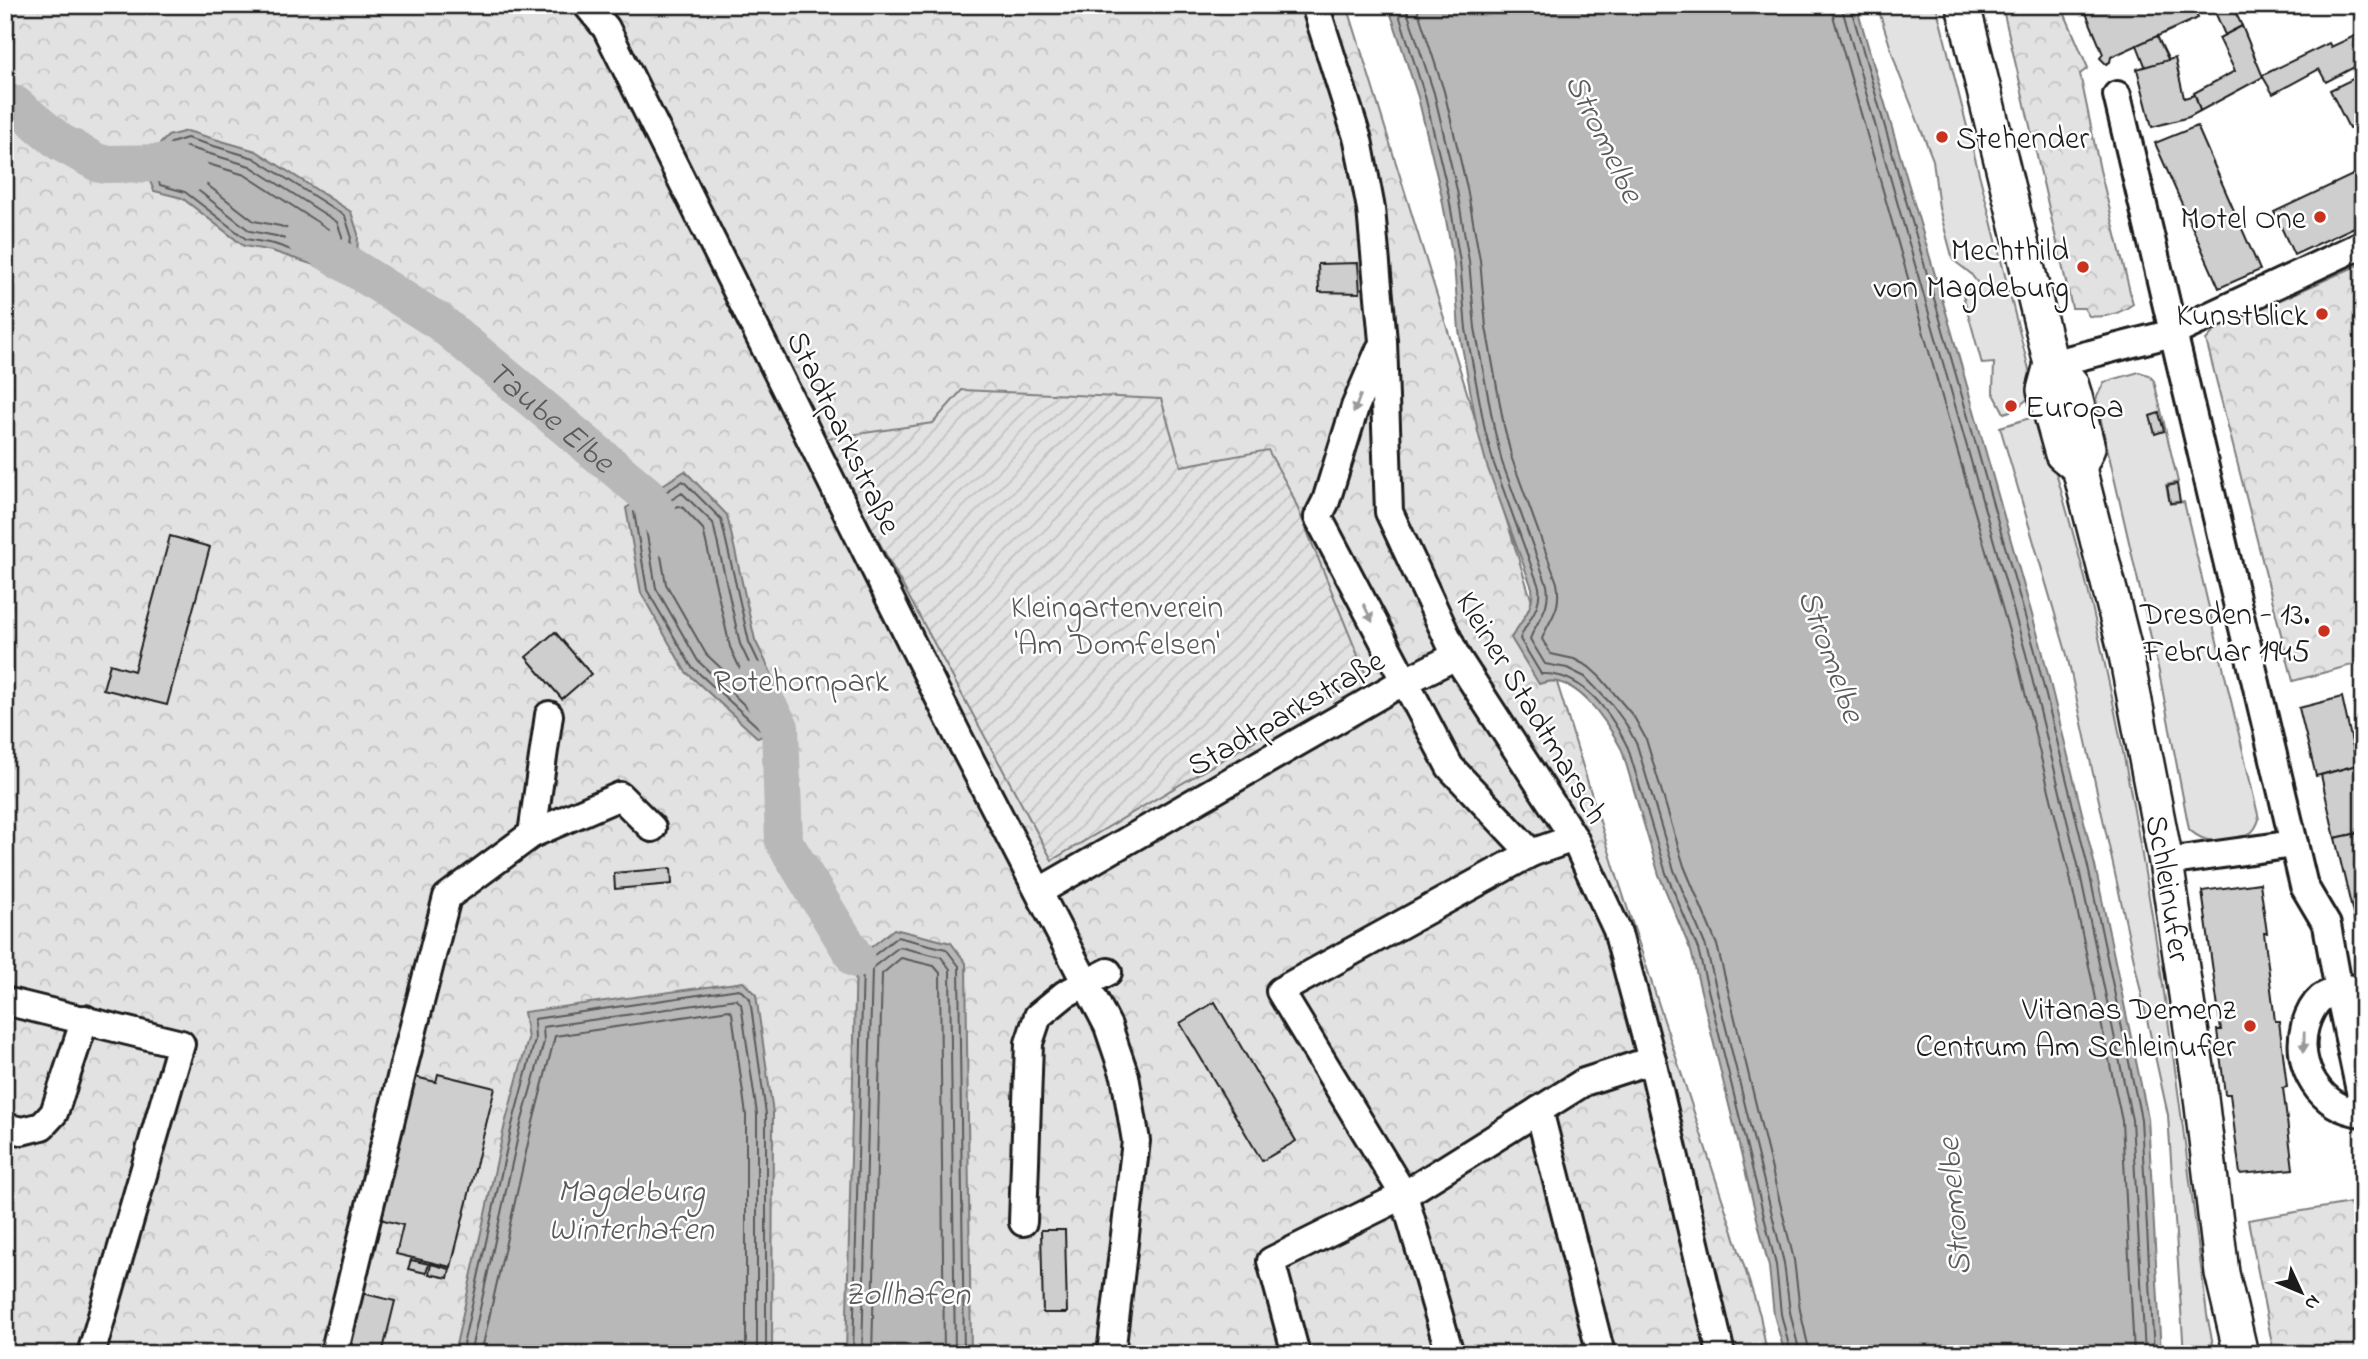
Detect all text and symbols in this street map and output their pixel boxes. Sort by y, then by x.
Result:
water label: Stromelbe [1551,66,1655,212]
place label: Stehender [1956,117,2089,164]
marker: Stehender [1934,129,1950,145]
place label: Motel One [2180,197,2307,244]
marker: Motel One [2312,209,2328,225]
place label: Mechthild von Magdeburg [1873,229,2069,313]
marker: Mechthild von Magdeburg [2075,259,2091,275]
place label: Kunstblick [2176,294,2309,341]
marker: Kunstblick [2314,306,2330,322]
street label: Stadtparkstraße [772,324,912,544]
water label: Taube Elbe [475,351,624,487]
place label: Europa [2025,386,2124,433]
one-way arrow [1351,394,1362,415]
marker: Europa [2003,398,2019,414]
water label: Stromelbe [1783,583,1876,730]
street label: Kleiner Stadtmarsch [1442,584,1618,834]
park label: Kleingartenverein 'Am Domfelsen' [1011,586,1223,670]
place label: Dresden - 13. Februar 1945 [2139,593,2310,677]
one-way arrow [1363,603,1374,623]
marker: Dresden - 13. Februar 1945 [2316,623,2332,639]
street label: Stadtparkstraße [1179,639,1395,791]
park label: Rotehornpark [713,660,890,707]
street label: Schleinufer [2130,811,2201,966]
place label: Vitanas Demenz Centrum Am Schleinufer [1916,988,2237,1072]
marker: Vitanas Demenz Centrum Am Schleinufer [2242,1018,2258,1034]
one-way arrow [2298,1032,2310,1054]
water label: Stromelbe [1926,1135,1986,1277]
water label: Magdeburg Winterhafen [548,1169,715,1255]
north arrow [2266,1258,2336,1328]
water label: Zollhafen [844,1272,972,1320]
text: N [2297,1288,2326,1316]

